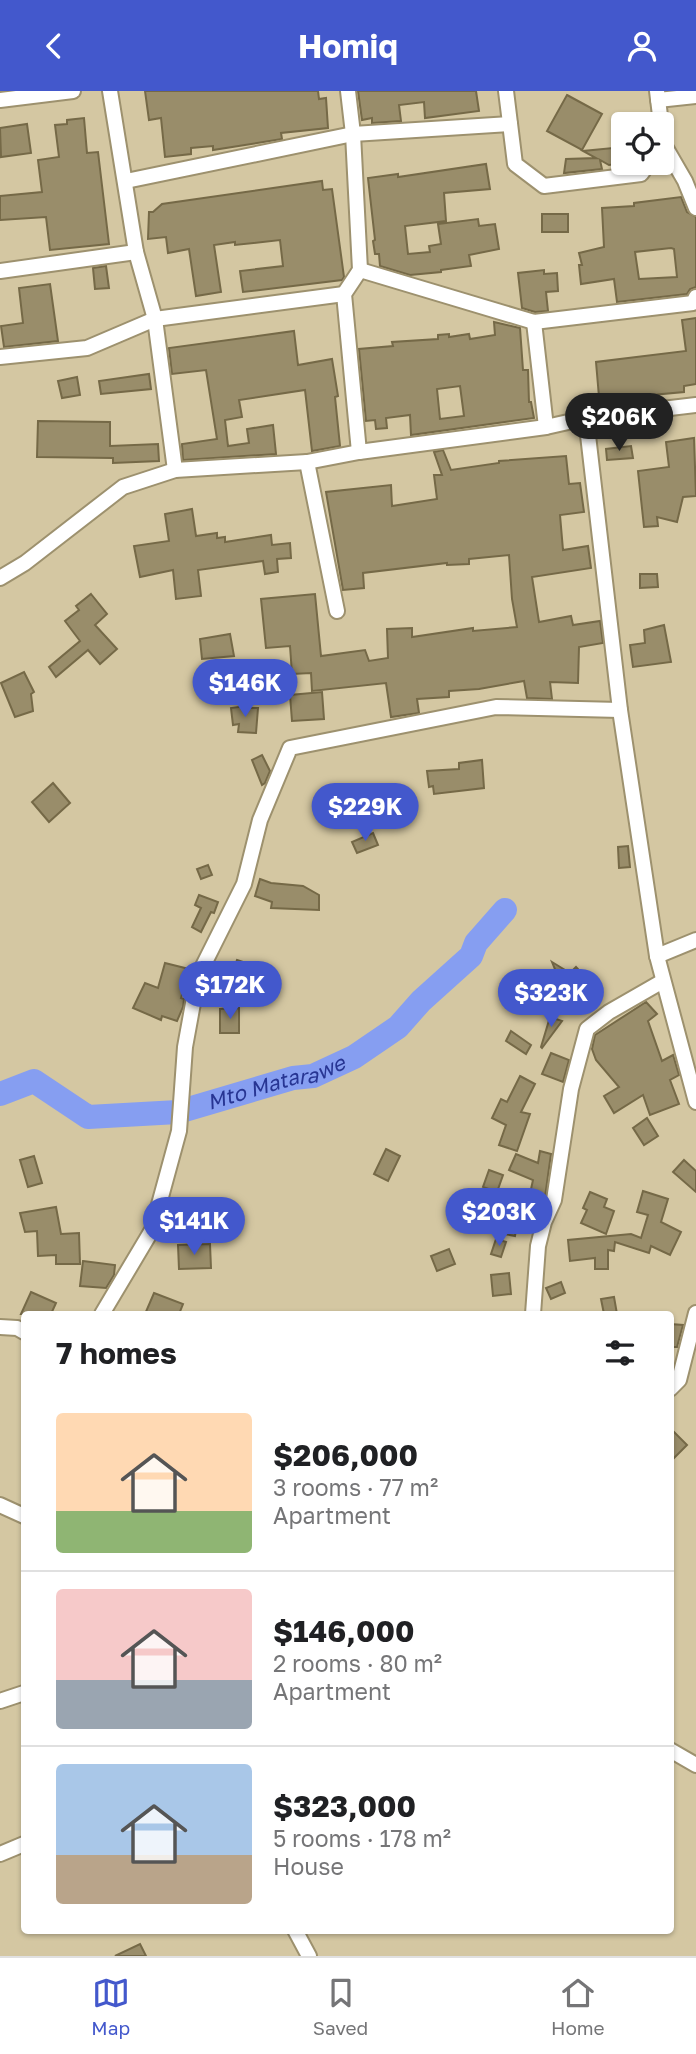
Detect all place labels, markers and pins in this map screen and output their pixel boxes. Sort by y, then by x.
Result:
pin: $206K [570,393,668,453]
pin: $146K [196,659,294,719]
pin: $229K [316,783,414,843]
pin: $172K [181,961,279,1021]
pin: $323K [502,969,600,1029]
pin: $203K [450,1189,548,1248]
pin: $141K [145,1197,243,1257]

